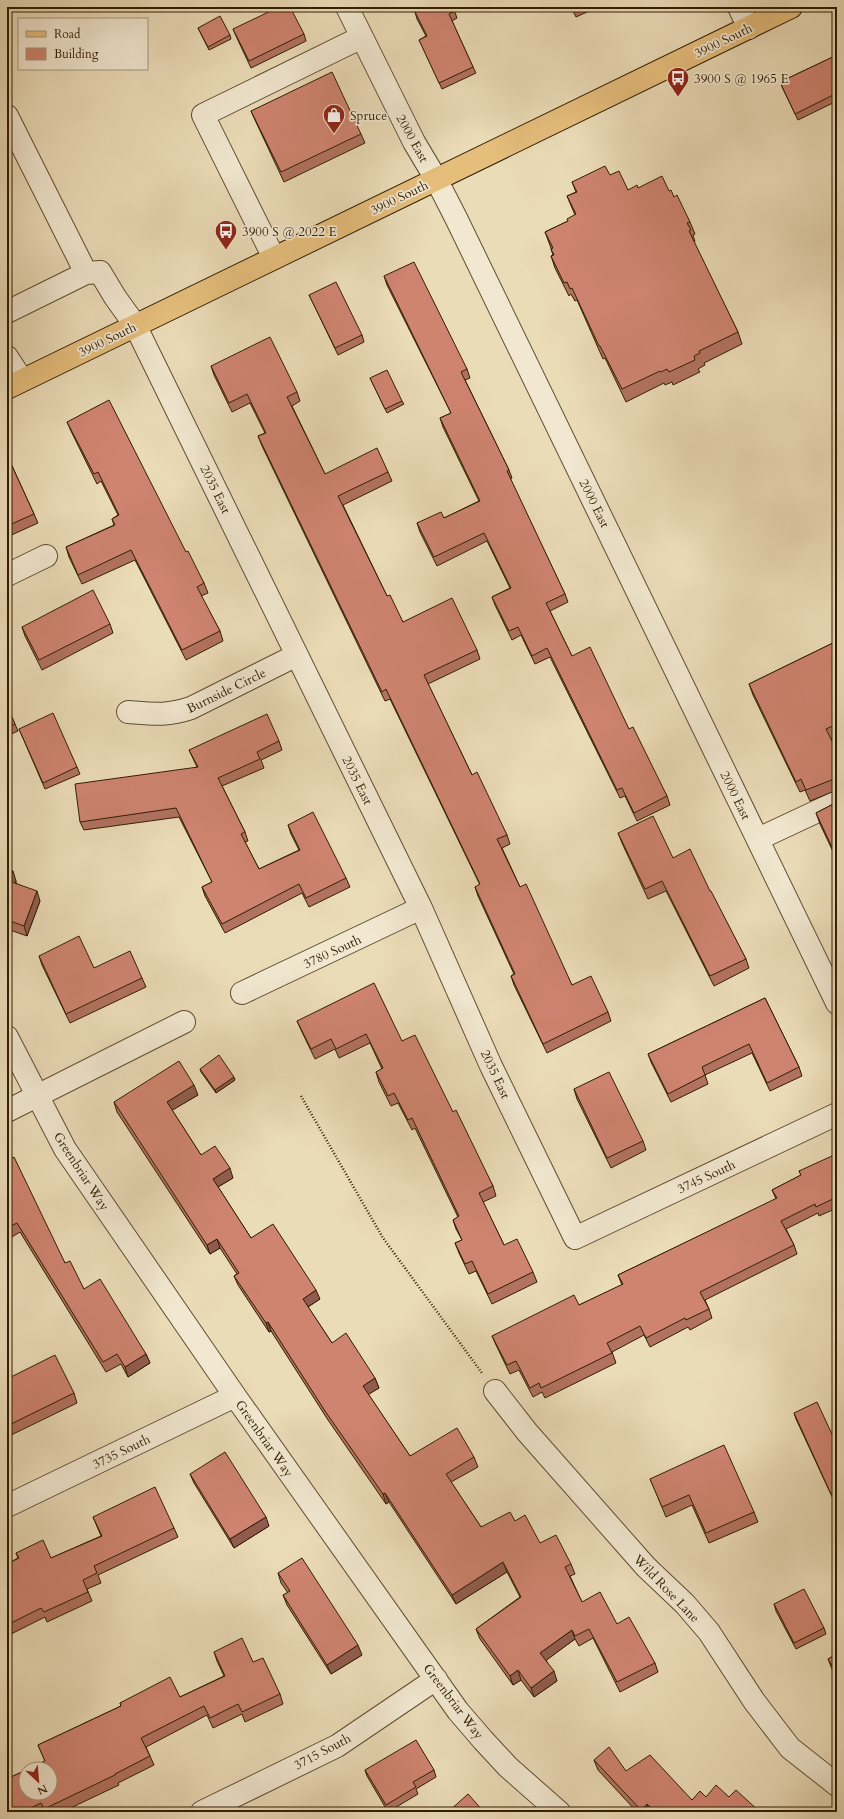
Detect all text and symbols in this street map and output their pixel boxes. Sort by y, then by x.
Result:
legend [18,18,148,70]
street label: 3900 South [692,19,755,63]
text: Road [54,26,81,42]
text: Building [54,46,99,62]
bus stop icon: 3900 S @ 1965 E [665,65,691,98]
place label: 3900 S @ 1965 E [694,70,788,88]
shop icon: Spruce [321,102,347,135]
place label: Spruce [350,107,387,125]
street label: 2000 East [392,111,433,166]
street label: 3900 South [368,176,431,220]
bus stop icon: 3900 S @ 2022 E [213,218,239,251]
place label: 3900 S @ 2022 E [242,223,336,241]
street label: 3900 South [76,318,139,362]
street label: 2035 East [196,462,235,517]
street label: 2000 East [575,476,614,531]
street label: Burnside Circle [184,664,269,718]
street label: 2035 East [338,753,377,808]
street label: 2000 East [716,768,755,823]
street label: 3780 South [301,931,364,973]
street label: 2035 East [476,1047,514,1102]
street label: Greenbriar Way [49,1129,113,1214]
street label: 3745 South [675,1156,738,1198]
street label: Greenbriar Way [231,1396,298,1481]
street label: 3735 South [90,1430,153,1474]
street label: Wild Rose Lane [628,1550,703,1627]
street label: Greenbriar Way [419,1660,488,1743]
street label: 3715 South [291,1729,354,1774]
north arrow [18,1761,58,1801]
text: N [34,1781,50,1799]

